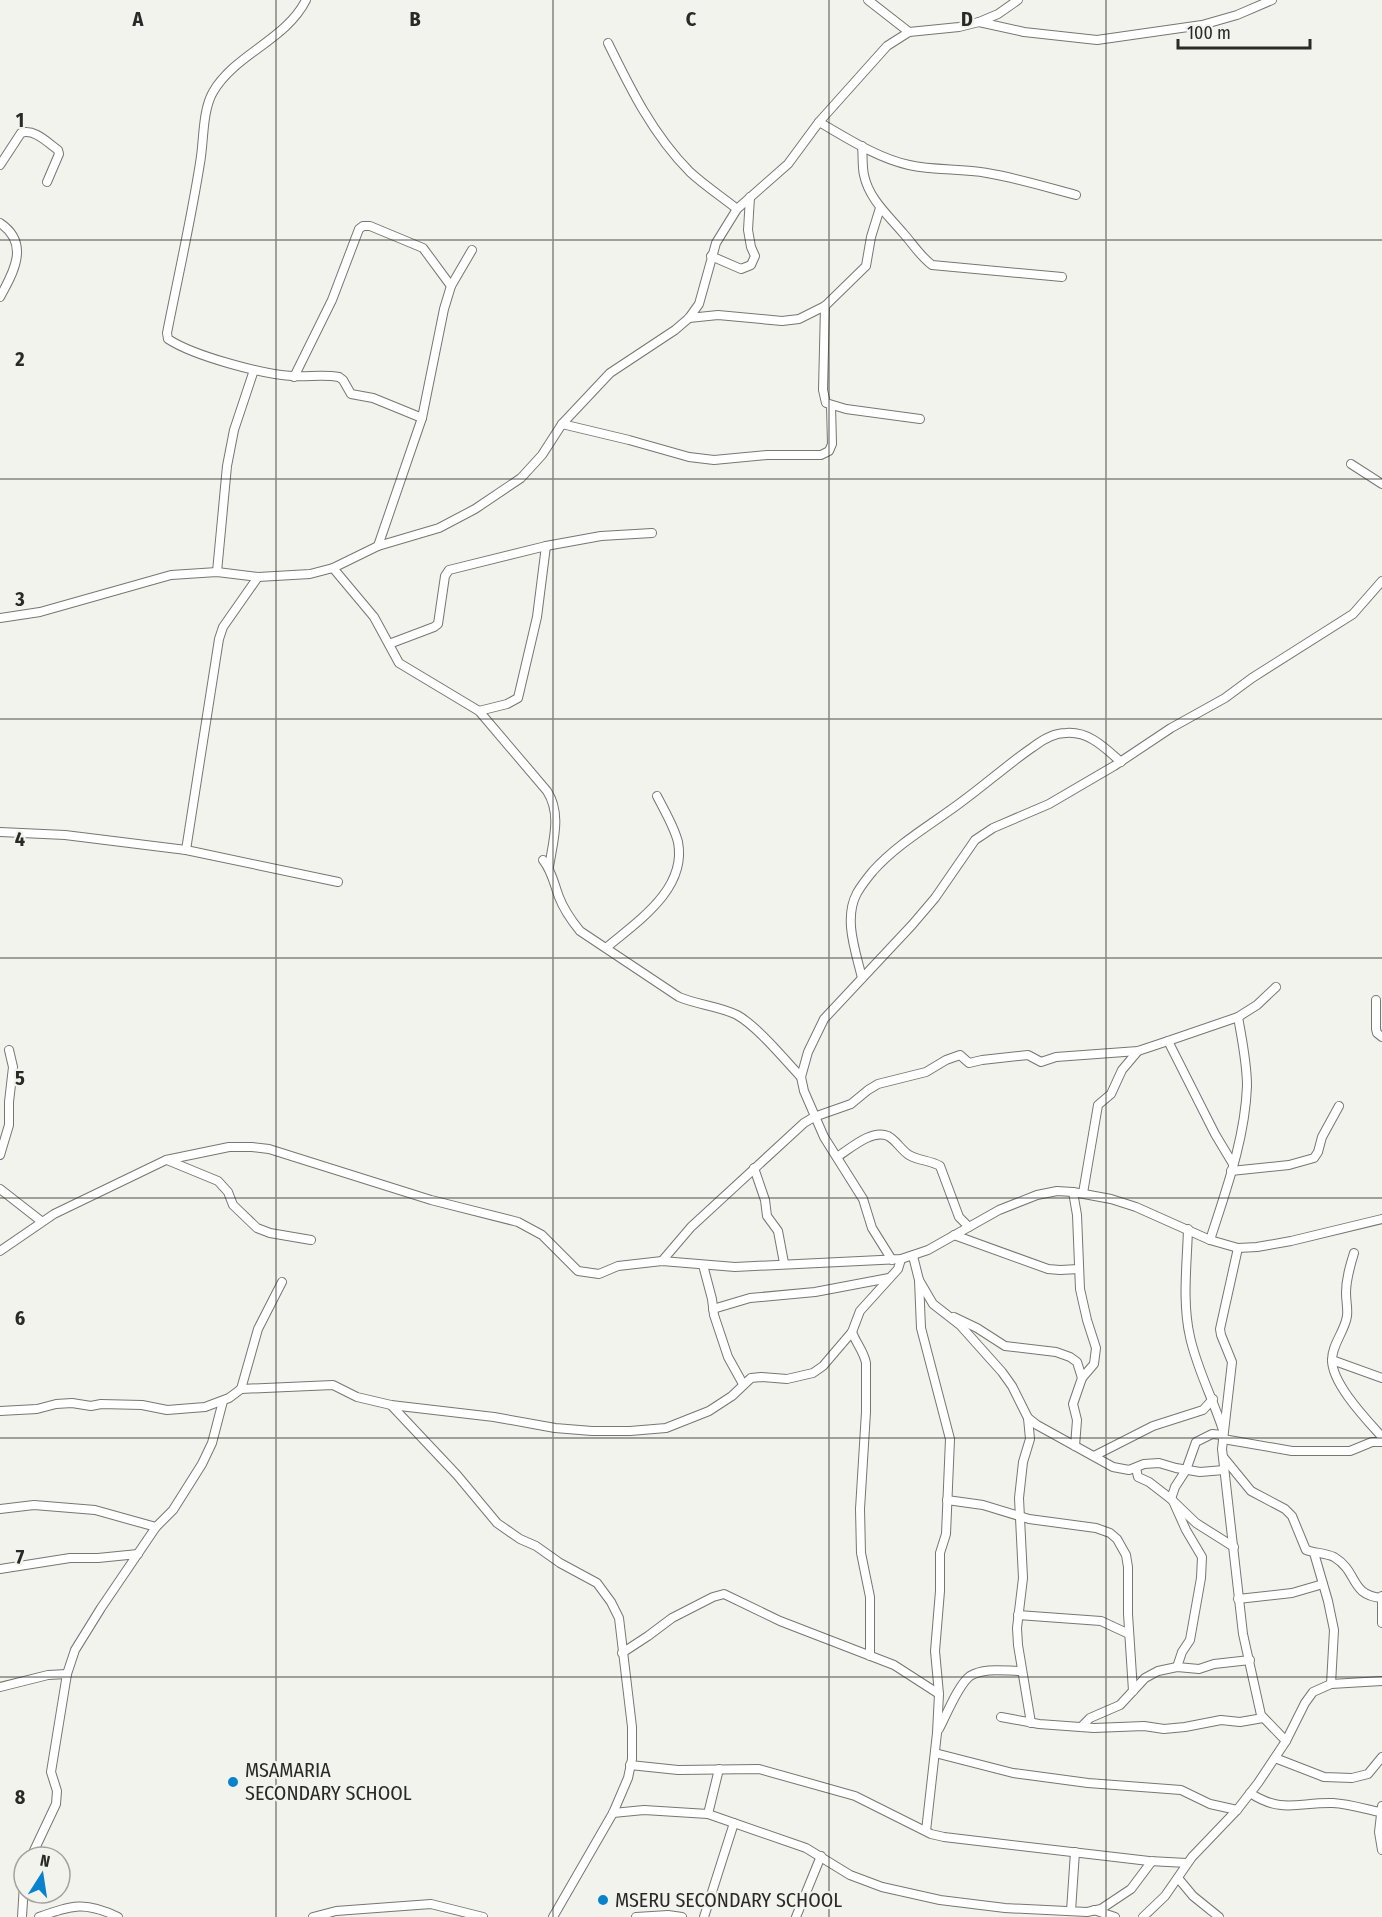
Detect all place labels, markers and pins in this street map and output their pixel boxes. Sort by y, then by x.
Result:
place label: MSAMARIA SECONDARY SCHOOL [245,1758,412,1805]
marker: MSAMARIA SECONDARY SCHOOL [226,1775,240,1789]
place label: MSERU SECONDARY SCHOOL [615,1888,842,1912]
marker: MSERU SECONDARY SCHOOL [596,1893,610,1907]

